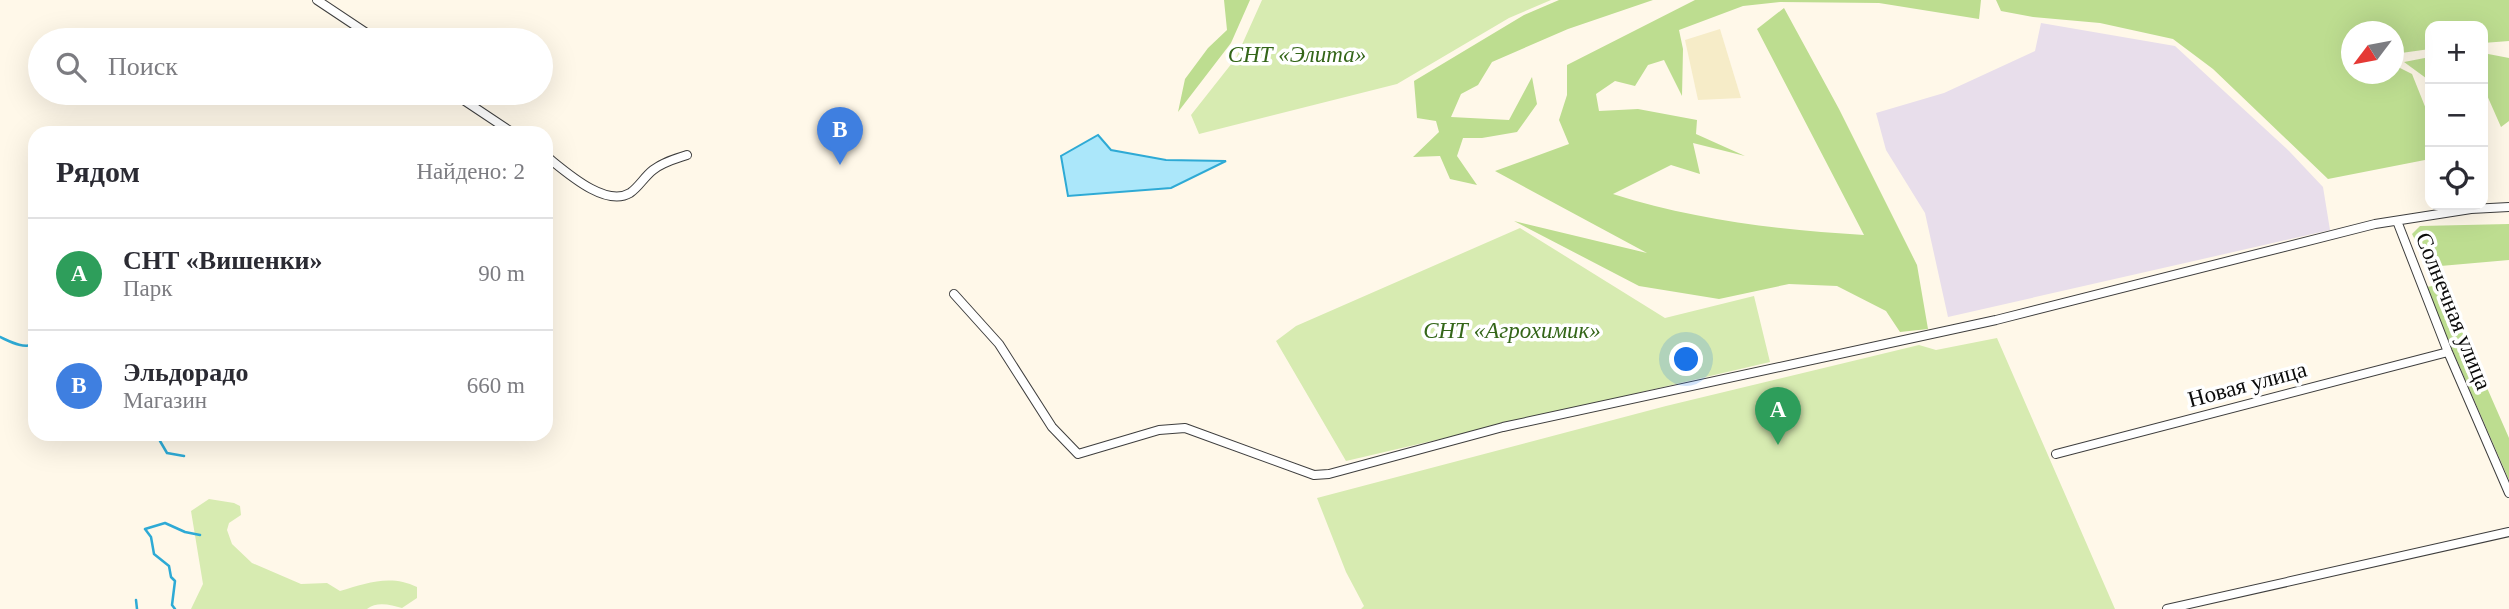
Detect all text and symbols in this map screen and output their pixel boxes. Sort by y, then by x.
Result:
north arrow [2341,21,2404,84]
map controls [2425,21,2488,210]
button: + [2425,21,2488,84]
search box [28,28,553,105]
park label: СНТ «Элита» [1228,42,1366,67]
icon: search [52,48,90,86]
text: Поиск [108,52,178,81]
button: − [2425,84,2488,147]
pin: B [817,107,863,165]
button: locate [2425,147,2488,210]
text: Рядом [56,155,140,188]
text: Найдено: 2 [417,159,525,184]
street label: Солнечная улица [2411,229,2496,393]
text: СНТ «Вишенки» [123,246,323,275]
text: A [71,261,87,286]
text: 90 m [478,261,525,286]
text: Парк [123,276,173,301]
park label: СНТ «Агрохимик» [1423,318,1601,343]
your location [1669,342,1703,376]
street label: Новая улица [2185,357,2309,412]
text: Эльдорадо [123,358,248,387]
text: B [71,373,87,398]
text: 660 m [467,373,525,398]
pin: A [1755,387,1801,445]
text: Магазин [123,388,207,413]

